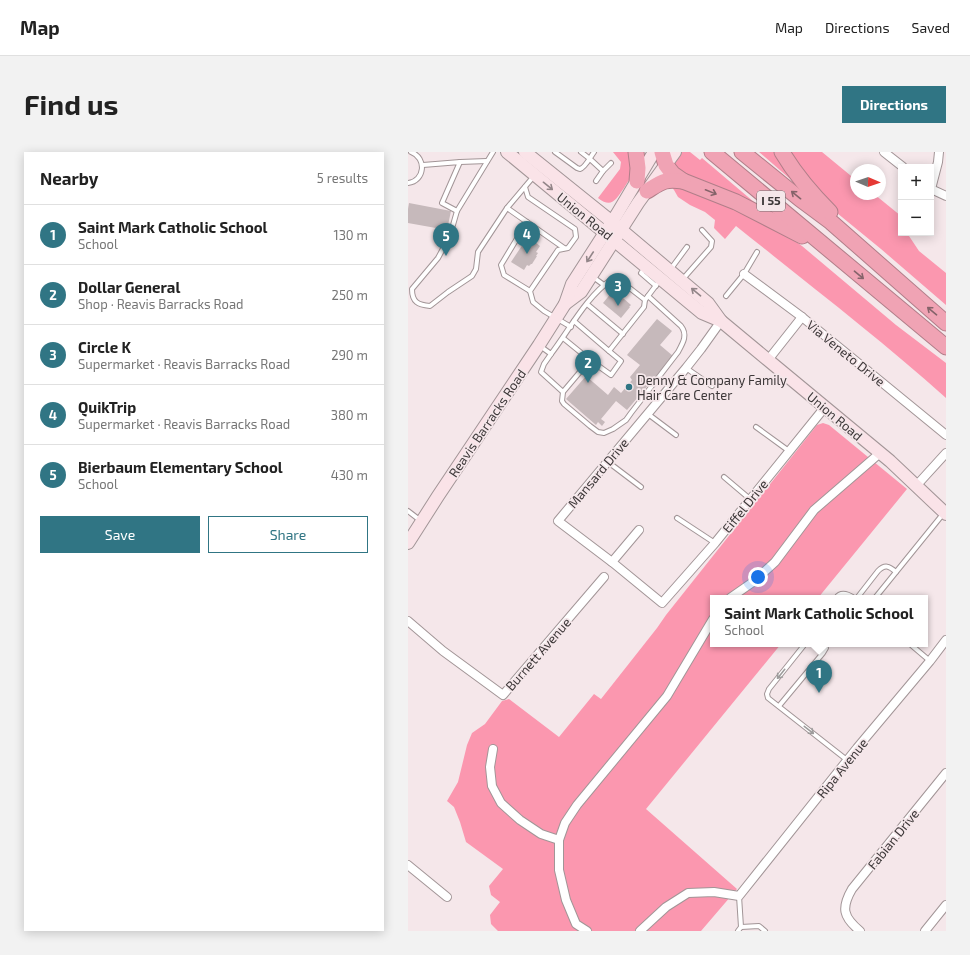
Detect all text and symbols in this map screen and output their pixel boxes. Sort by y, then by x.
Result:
text: Map [20,16,60,39]
text: Map [775,19,803,36]
text: Directions [825,19,890,36]
text: Saved [912,19,950,36]
button: Directions [842,86,946,123]
text: Find us [24,87,118,121]
north arrow [850,164,886,200]
map controls [898,164,934,236]
button: + [898,164,934,200]
text: Nearby [40,168,98,188]
text: 5 results [317,170,368,186]
one-way arrow [542,181,553,190]
one-way arrow [704,188,716,196]
street label: Union Road [554,189,616,243]
road number: I 55 [757,191,785,211]
one-way arrow [790,191,801,200]
button: − [898,200,934,236]
text: Saint Mark Catholic School [78,218,268,236]
pin: 4 [514,221,540,254]
pin: 5 [433,223,459,256]
text: 1 [50,227,56,243]
text: 130 m [333,227,368,243]
text: School [78,236,118,252]
one-way arrow [586,251,594,262]
one-way arrow [854,270,865,279]
pin: 3 [605,273,631,306]
text: Dollar General [78,278,180,296]
text: 2 [49,287,57,303]
text: 250 m [332,287,368,303]
one-way arrow [690,287,701,296]
text: Shop · Reavis Barracks Road [78,296,244,312]
one-way arrow [927,306,937,315]
street label: Via Veneto Drive [804,317,888,389]
text: Circle K [78,338,131,356]
text: 3 [49,347,57,363]
text: 290 m [331,347,368,363]
pin: 2 [575,350,601,383]
text: Supermarket · Reavis Barracks Road [78,356,290,372]
street label: Reavis Barracks Road [445,366,529,480]
place label: Denny & Company Family Hair Care Center [637,372,787,403]
marker: Denny & Company Family Hair Care Center [624,382,634,392]
street label: Union Road [804,388,866,444]
text: QuikTrip [78,398,136,416]
text: 4 [49,407,57,423]
text: 380 m [331,407,368,423]
text: Supermarket · Reavis Barracks Road [78,416,290,432]
street label: Mansard Drive [564,435,632,511]
text: Bierbaum Elementary School [78,458,283,476]
text: 5 [49,467,57,483]
text: 430 m [331,467,368,483]
text: School [78,476,118,492]
street label: Eiffel Drive [719,476,771,536]
button: Save [40,516,200,553]
button: Share [208,516,368,553]
your location [748,567,768,587]
popup [710,595,928,647]
text: Saint Mark Catholic School [724,604,914,622]
street label: Burnett Avenue [502,614,574,694]
text: School [724,622,764,638]
pin: 1 [806,660,832,693]
one-way arrow [776,669,785,680]
one-way arrow [804,726,815,735]
street label: Ripa Avenue [813,735,871,801]
street label: Fabian Drive [864,806,922,872]

